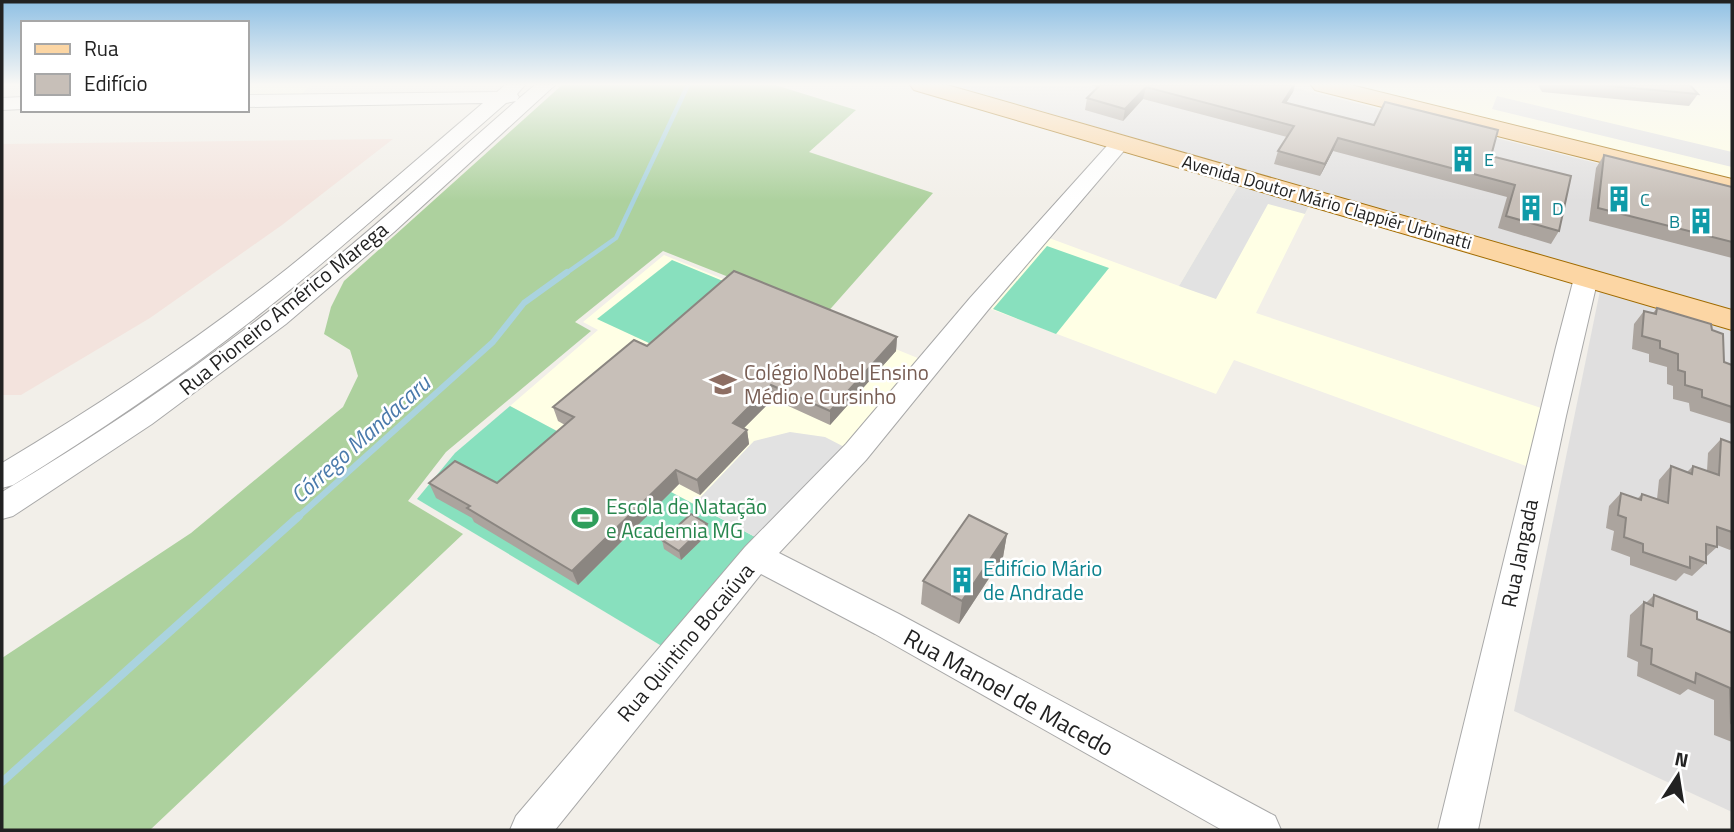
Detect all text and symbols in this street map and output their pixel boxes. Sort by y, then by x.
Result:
legend [21,21,248,112]
text: Rua [84,32,119,64]
text: Edifício [84,67,148,99]
building icon: E [1448,144,1478,174]
place label: E [1484,146,1494,173]
street label: Avenida Doutor Mário Clappiér Urbinatti [1179,148,1475,256]
building icon: C [1604,184,1634,214]
place label: C [1640,186,1650,213]
building icon: D [1516,193,1546,223]
place label: D [1552,195,1564,222]
building icon: B [1686,206,1716,236]
place label: B [1669,208,1680,235]
street label: Rua Pioneiro Américo Marega [172,213,395,403]
place label: Colégio Nobel Ensino Médio e Cursinho [744,356,929,412]
water label: Córrego Mandacaru [282,365,439,512]
school or university icon: Colégio Nobel Ensino Médio e Cursinho [708,369,738,399]
place label: Escola de Natação e Academia MG [606,490,767,546]
street label: Rua Jangada [1492,495,1546,610]
sports icon: Escola de Natação e Academia MG [570,503,600,533]
place label: Edifício Mário de Andrade [983,552,1102,608]
street label: Rua Quintino Bocaiúva [609,555,761,728]
building icon: Edifício Mário de Andrade [947,565,977,595]
street label: Rua Manoel de Macedo [897,619,1121,765]
north arrow [1643,741,1713,811]
text: N [1672,743,1691,774]

